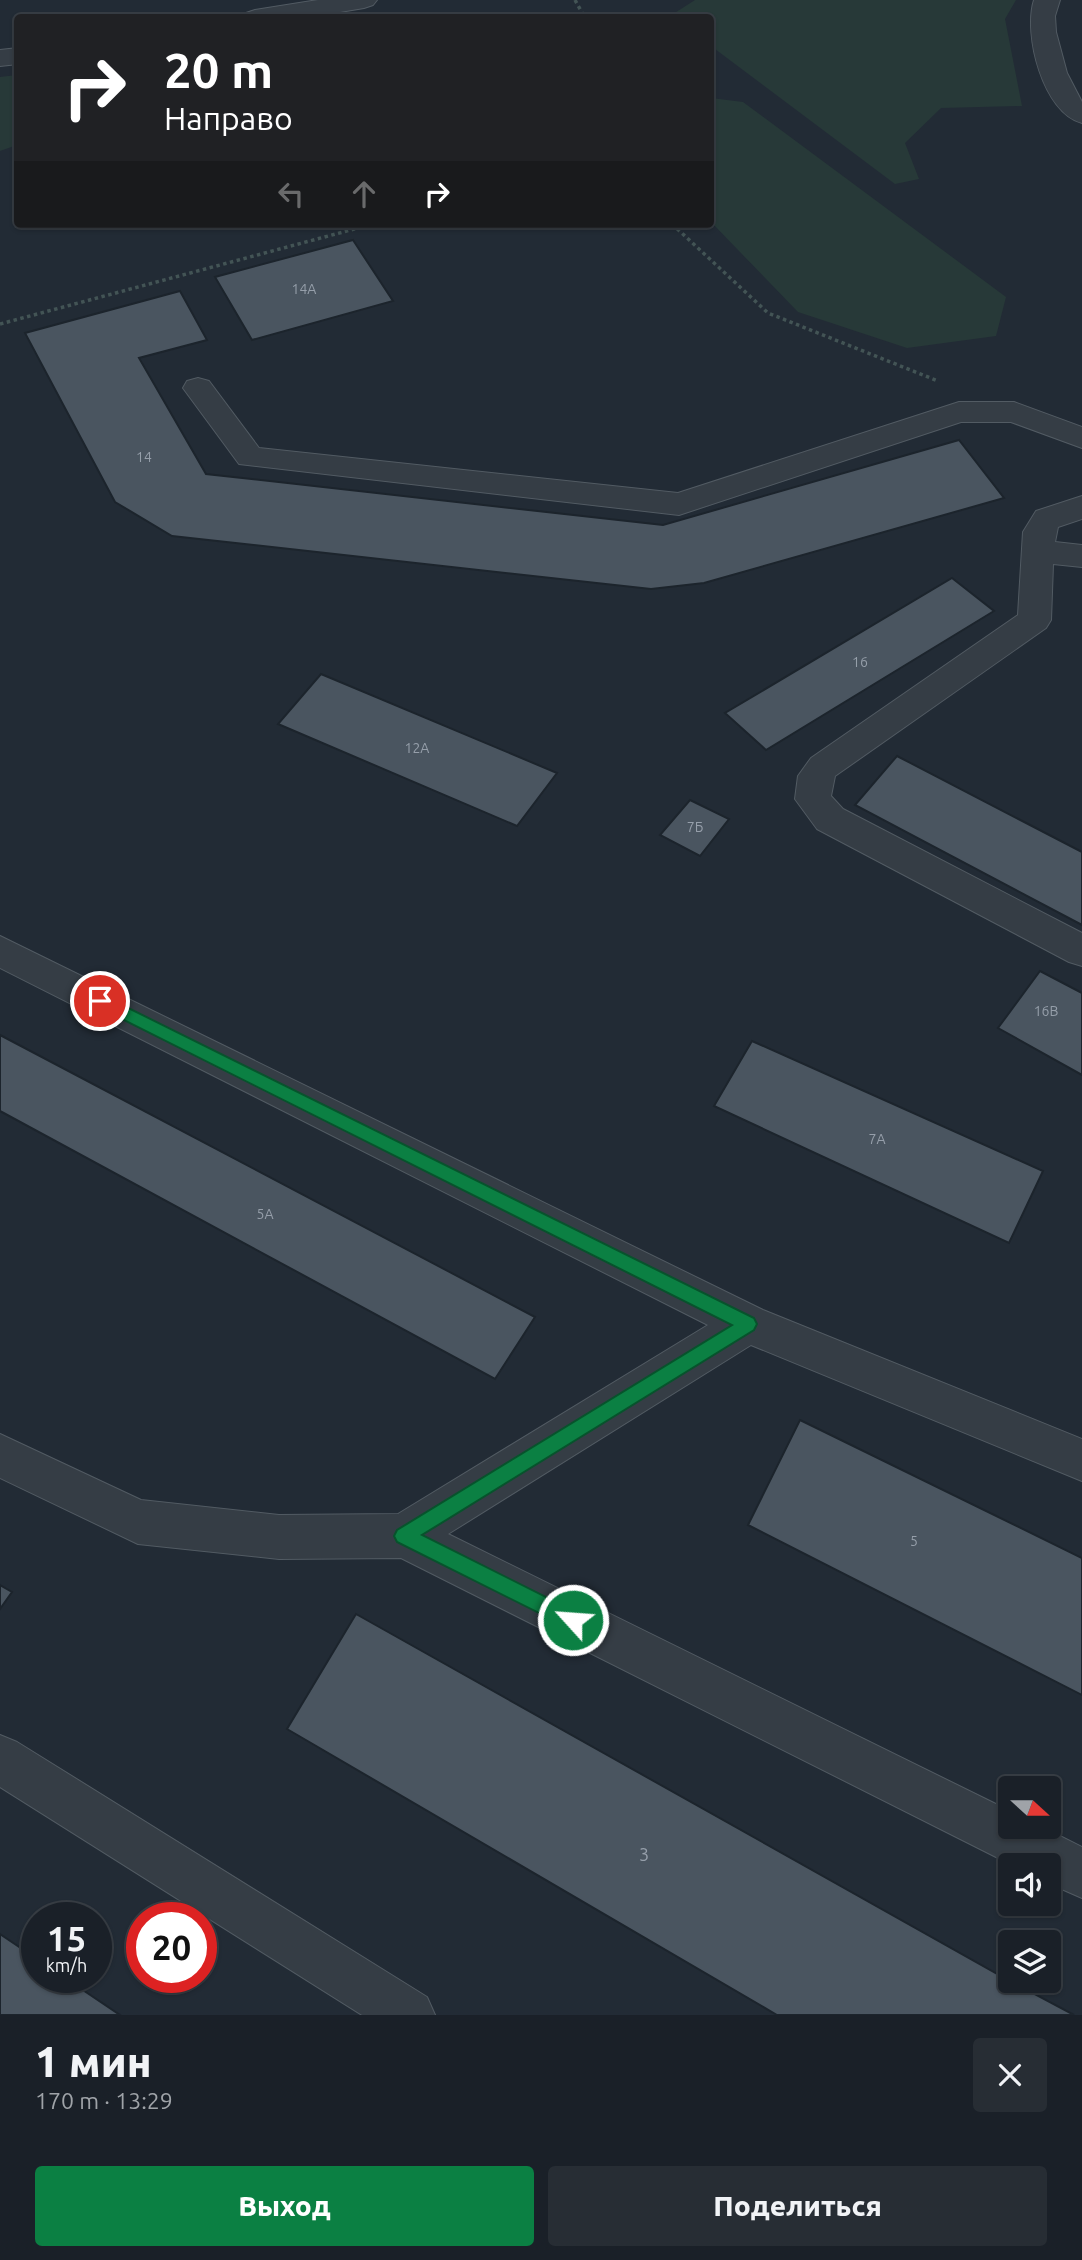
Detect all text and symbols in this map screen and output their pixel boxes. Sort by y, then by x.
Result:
icon: right [49,42,140,133]
text: 20 m [164,42,273,97]
text: Направо [164,100,293,136]
icon: left [272,175,310,213]
icon: ahead [345,175,383,213]
icon: right [418,175,456,213]
house number: 14А [292,281,316,297]
house number: 14 [136,449,152,465]
house number: 16 [852,654,868,670]
house number: 12А [405,740,429,756]
house number: 7Б [687,819,703,835]
pin [70,971,130,1031]
icon: arrive [81,982,119,1020]
house number: 16В [1034,1003,1058,1019]
house number: 7А [869,1131,886,1147]
house number: 5А [257,1206,274,1222]
house number: 5 [910,1533,918,1549]
position arrow [536,1583,610,1657]
north arrow [998,1776,1060,1839]
map controls [998,1776,1061,1993]
house number: 3 [639,1844,649,1864]
button: sound [998,1853,1061,1916]
speed limit sign: 20 [126,1902,217,1993]
text: 15 [47,1918,86,1958]
button: layers [998,1930,1061,1993]
text: km/h [46,1955,87,1975]
text: 1 мин [35,2038,152,2085]
button: close [973,2038,1047,2112]
text: 170 m · 13:29 [35,2088,173,2113]
button: Выход [35,2166,534,2246]
button: Поделиться [548,2166,1047,2246]

